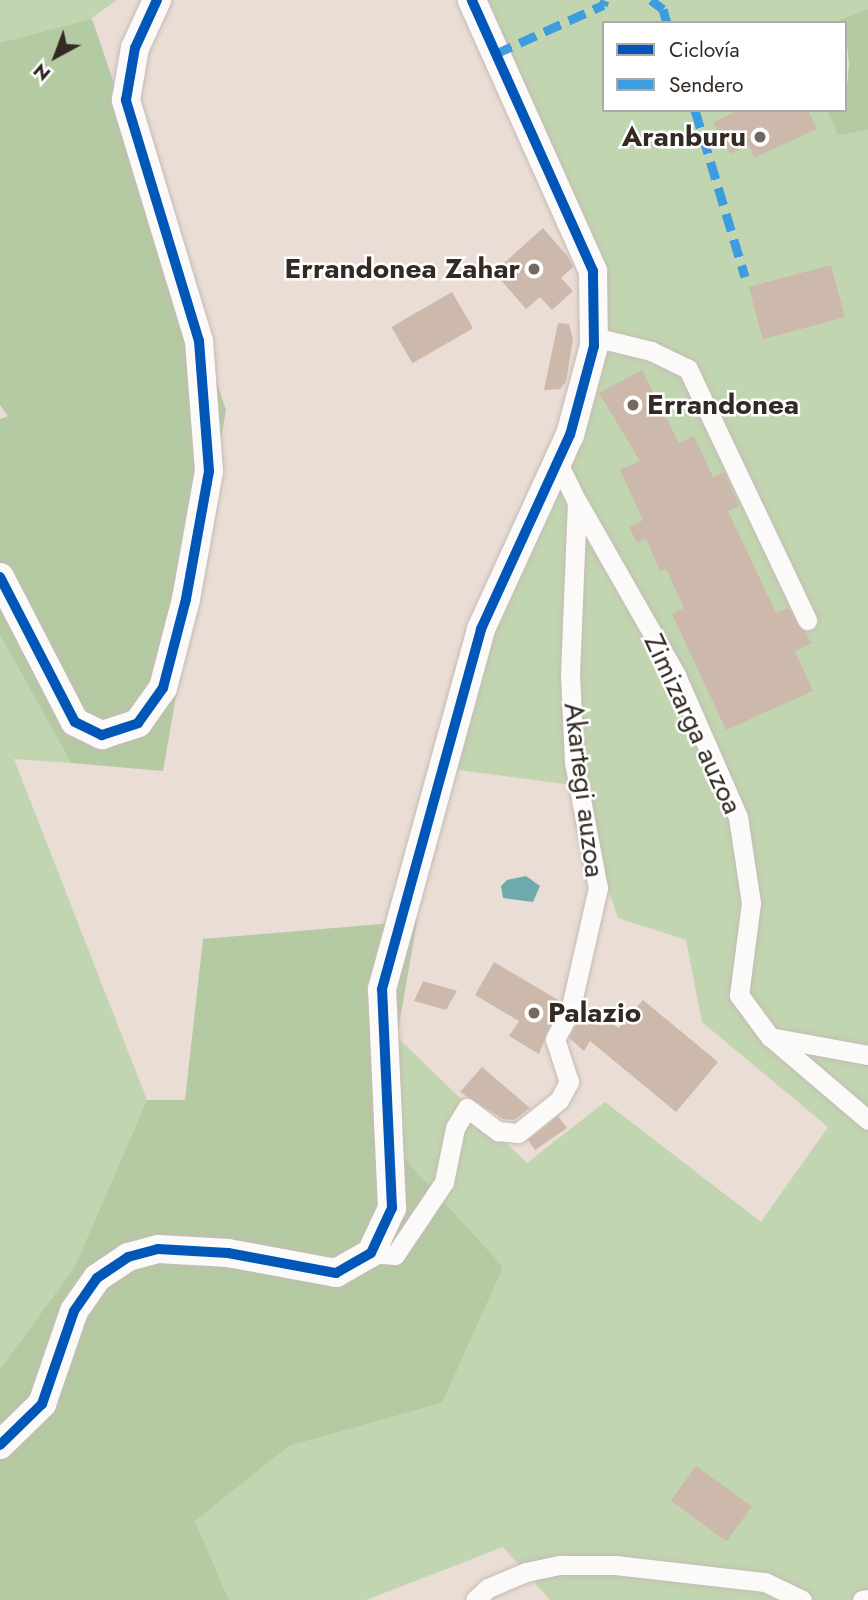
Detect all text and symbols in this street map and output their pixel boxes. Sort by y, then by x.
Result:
north arrow [21,21,91,91]
legend [602,21,847,112]
text: Ciclovía [669,35,740,65]
text: N [27,57,56,87]
text: Sendero [669,70,744,100]
place label: Aranburu [622,120,746,154]
marker: Aranburu [752,129,768,145]
place label: Errandonea Zahar [284,252,520,286]
marker: Errandonea Zahar [526,261,542,277]
place label: Errandonea [647,388,799,422]
marker: Errandonea [625,397,641,413]
street label: Zimizarga auzoa [637,629,749,819]
street label: Akartegi auzoa [557,701,611,879]
place label: Palazio [548,996,641,1030]
marker: Palazio [526,1005,542,1021]

